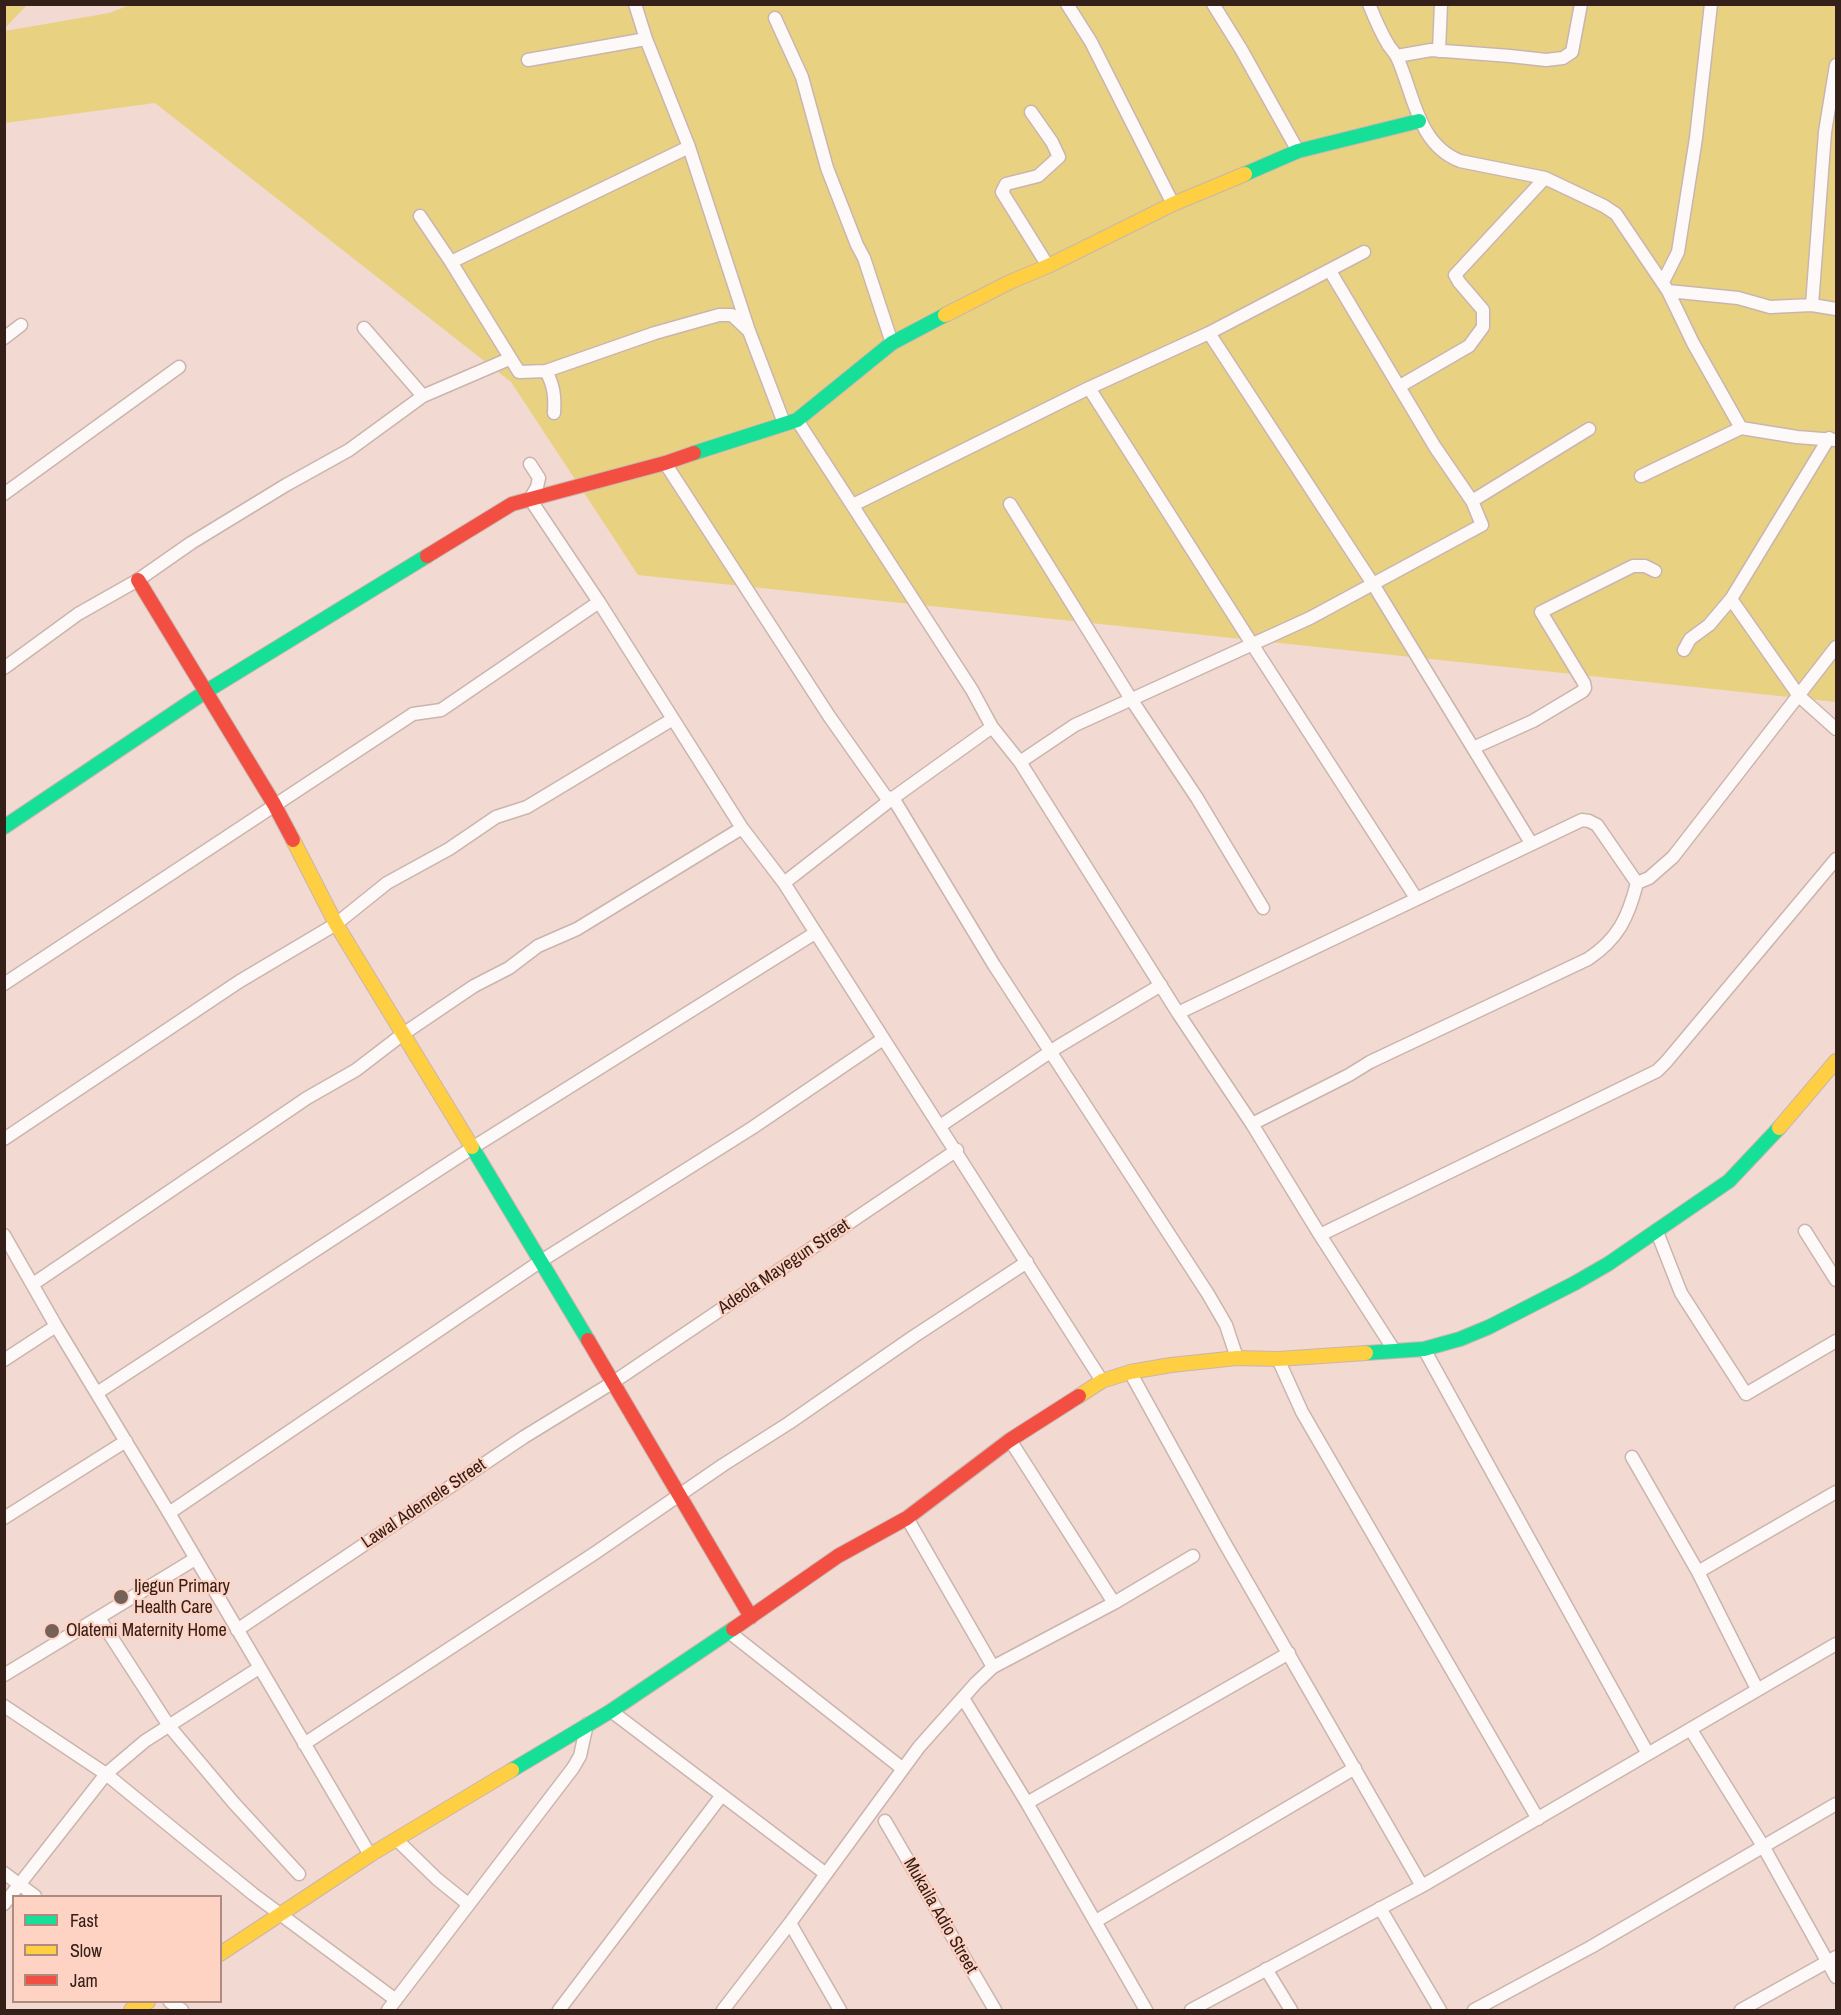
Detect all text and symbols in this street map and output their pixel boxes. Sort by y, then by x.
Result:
street label: Adeola Mayegun Street [714,1215,854,1319]
street label: Lawal Adenrele Street [358,1454,490,1554]
place label: Ijegun Primary Health Care [134,1576,230,1618]
marker: Ijegun Primary Health Care [112,1588,130,1606]
place label: Olatemi Maternity Home [66,1620,227,1642]
marker: Olatemi Maternity Home [43,1622,61,1640]
street label: Mukaila Adio Street [898,1854,982,1978]
legend [12,1895,222,2003]
text: Fast [70,1908,98,1933]
text: Slow [70,1938,102,1963]
text: Jam [70,1968,98,1993]

